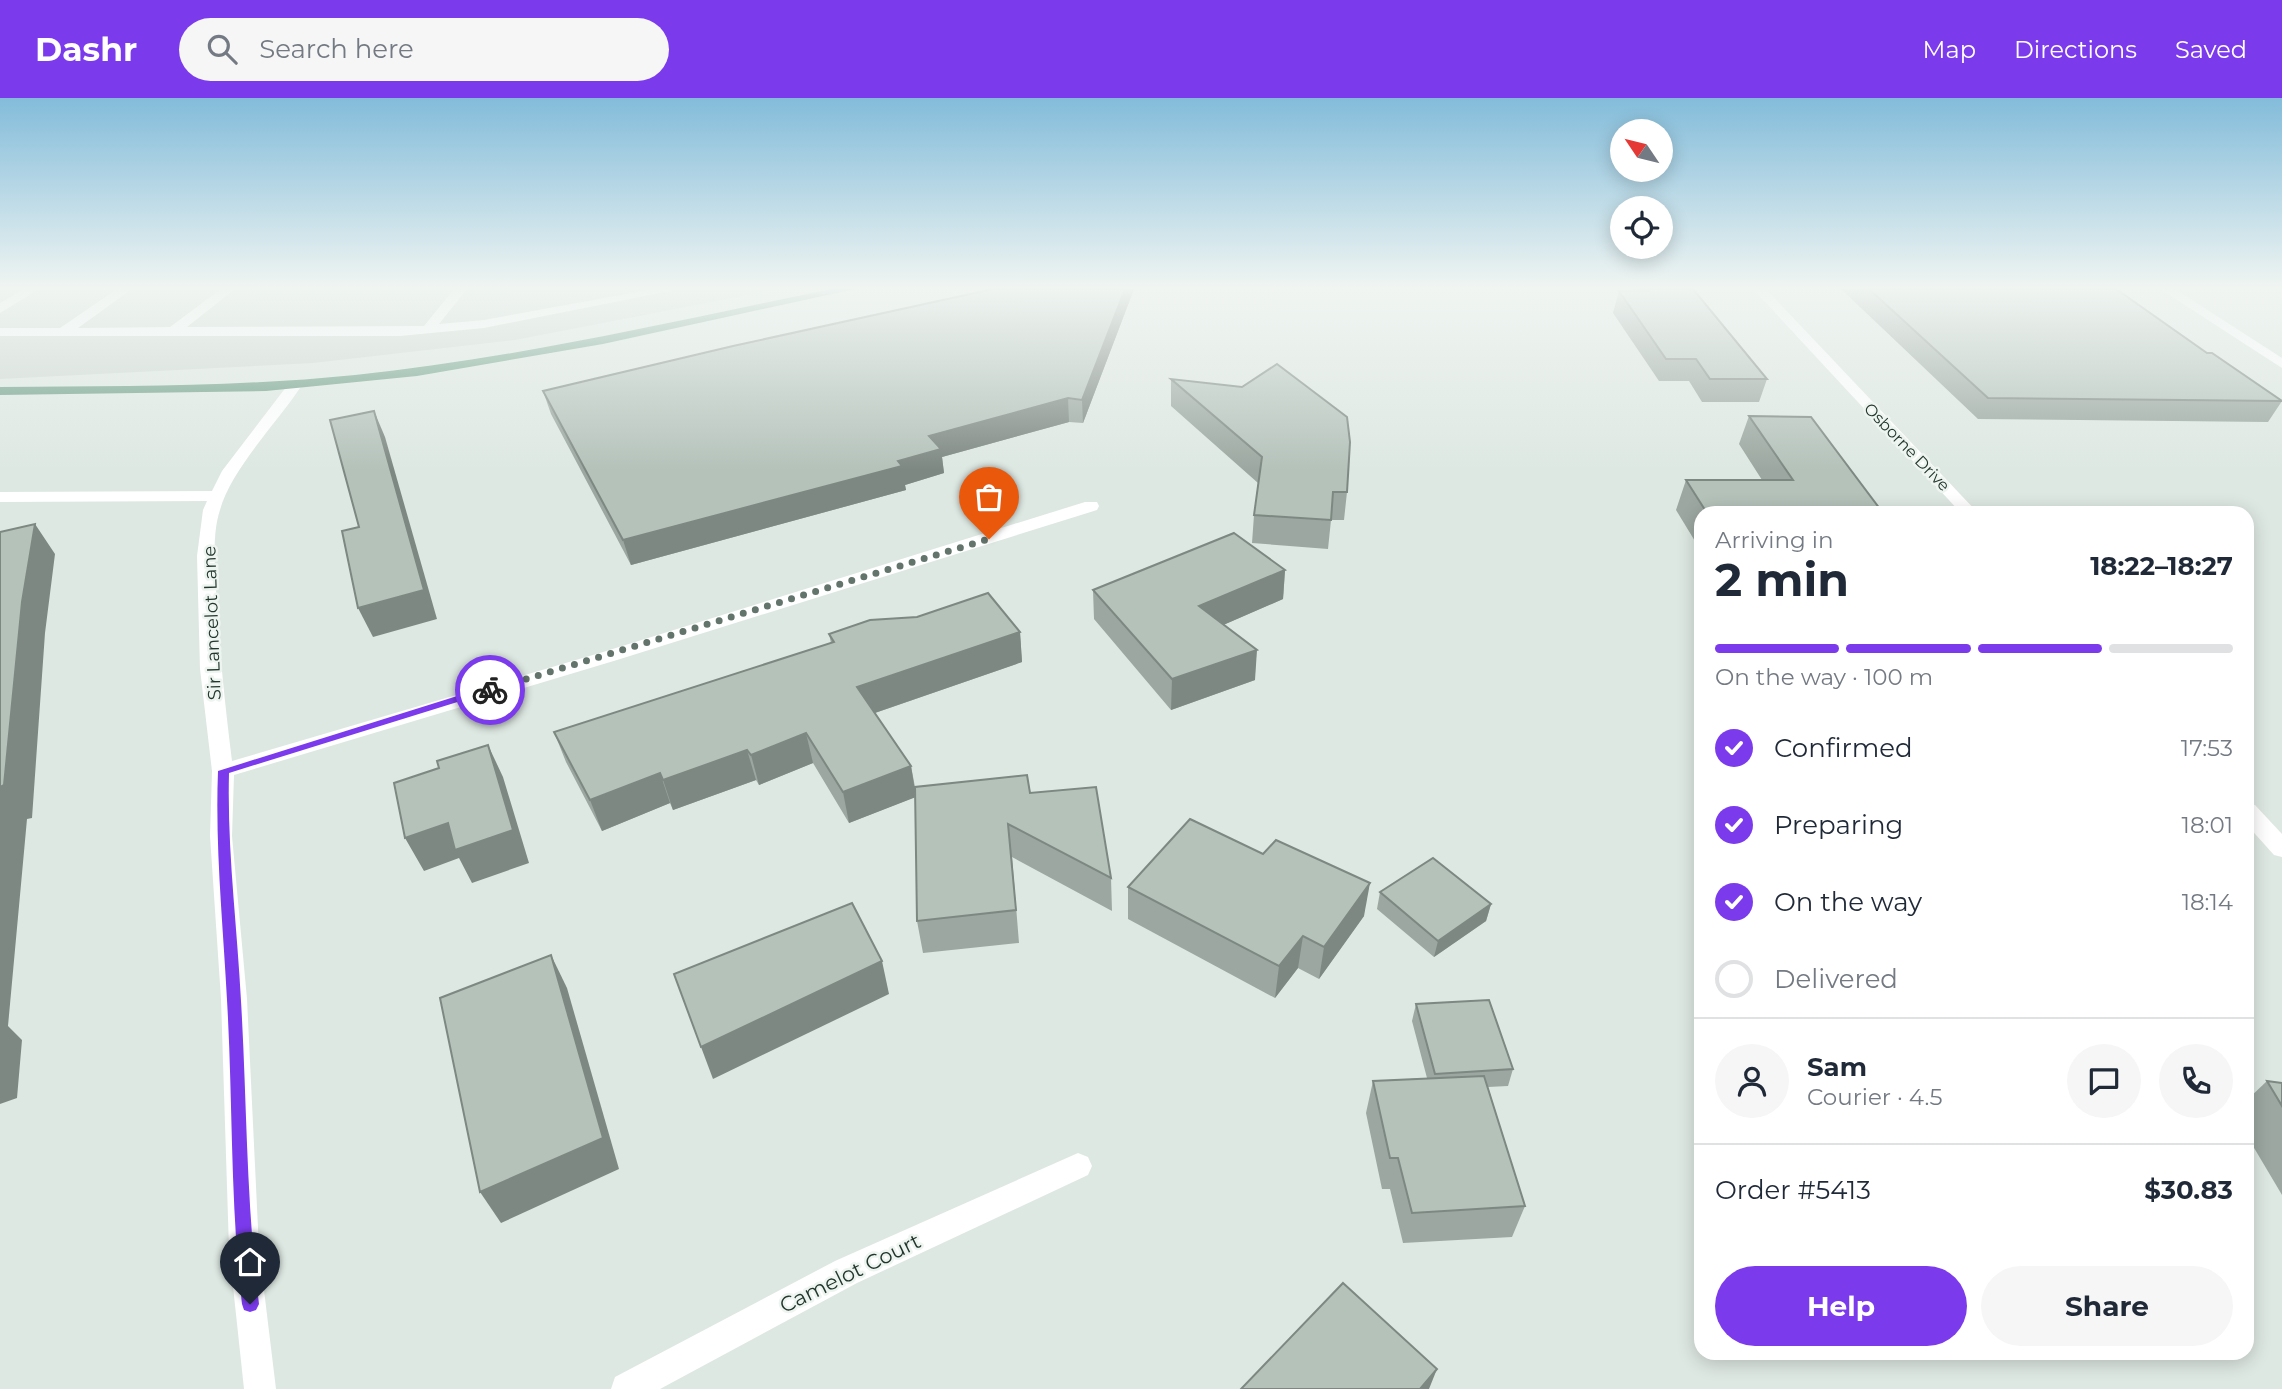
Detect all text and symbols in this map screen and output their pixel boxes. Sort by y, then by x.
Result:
search box [179,18,669,81]
text: Dashr [35,29,137,69]
icon: search [203,30,241,68]
text: Search here [259,33,414,65]
text: Map [1923,35,1976,64]
text: Directions [2014,35,2137,64]
text: Saved [2175,35,2247,64]
north arrow [1610,119,1673,182]
map controls [1610,119,1673,259]
button: locate [1610,196,1673,259]
street label: Osborne Drive [1860,399,1954,495]
pin [959,467,1019,539]
icon: bag [970,478,1008,516]
text: Arriving in [1715,526,1834,554]
street label: Sir Lancelot Lane [198,545,226,701]
text: 18:22–18:27 [2090,550,2233,582]
text: 2 min [1715,551,1849,608]
courier [455,655,525,725]
text: On the way · 100 m [1715,663,1933,691]
icon: bike [471,671,509,709]
icon: check [1715,729,1753,767]
text: Confirmed [1774,732,1913,764]
text: 17:53 [2181,734,2233,762]
icon: check [1715,806,1753,844]
text: Preparing [1774,809,1903,841]
text: 18:01 [2182,811,2233,839]
icon: check [1715,883,1753,921]
text: On the way [1774,886,1922,918]
text: 18:14 [2182,888,2233,916]
text: Delivered [1774,963,1898,995]
button: person [1715,1044,1789,1118]
button: chat [2067,1044,2141,1118]
button: phone [2159,1044,2233,1118]
text: Sam [1807,1051,1867,1083]
text: Courier · 4.5 [1807,1083,1942,1111]
text: Order #5413 [1715,1174,1871,1206]
text: $30.83 [2144,1174,2233,1206]
street label: Camelot Court [775,1228,925,1318]
pin [220,1232,280,1304]
icon: home [231,1243,269,1281]
button: Help [1715,1266,1967,1346]
button: Share [1981,1266,2233,1346]

